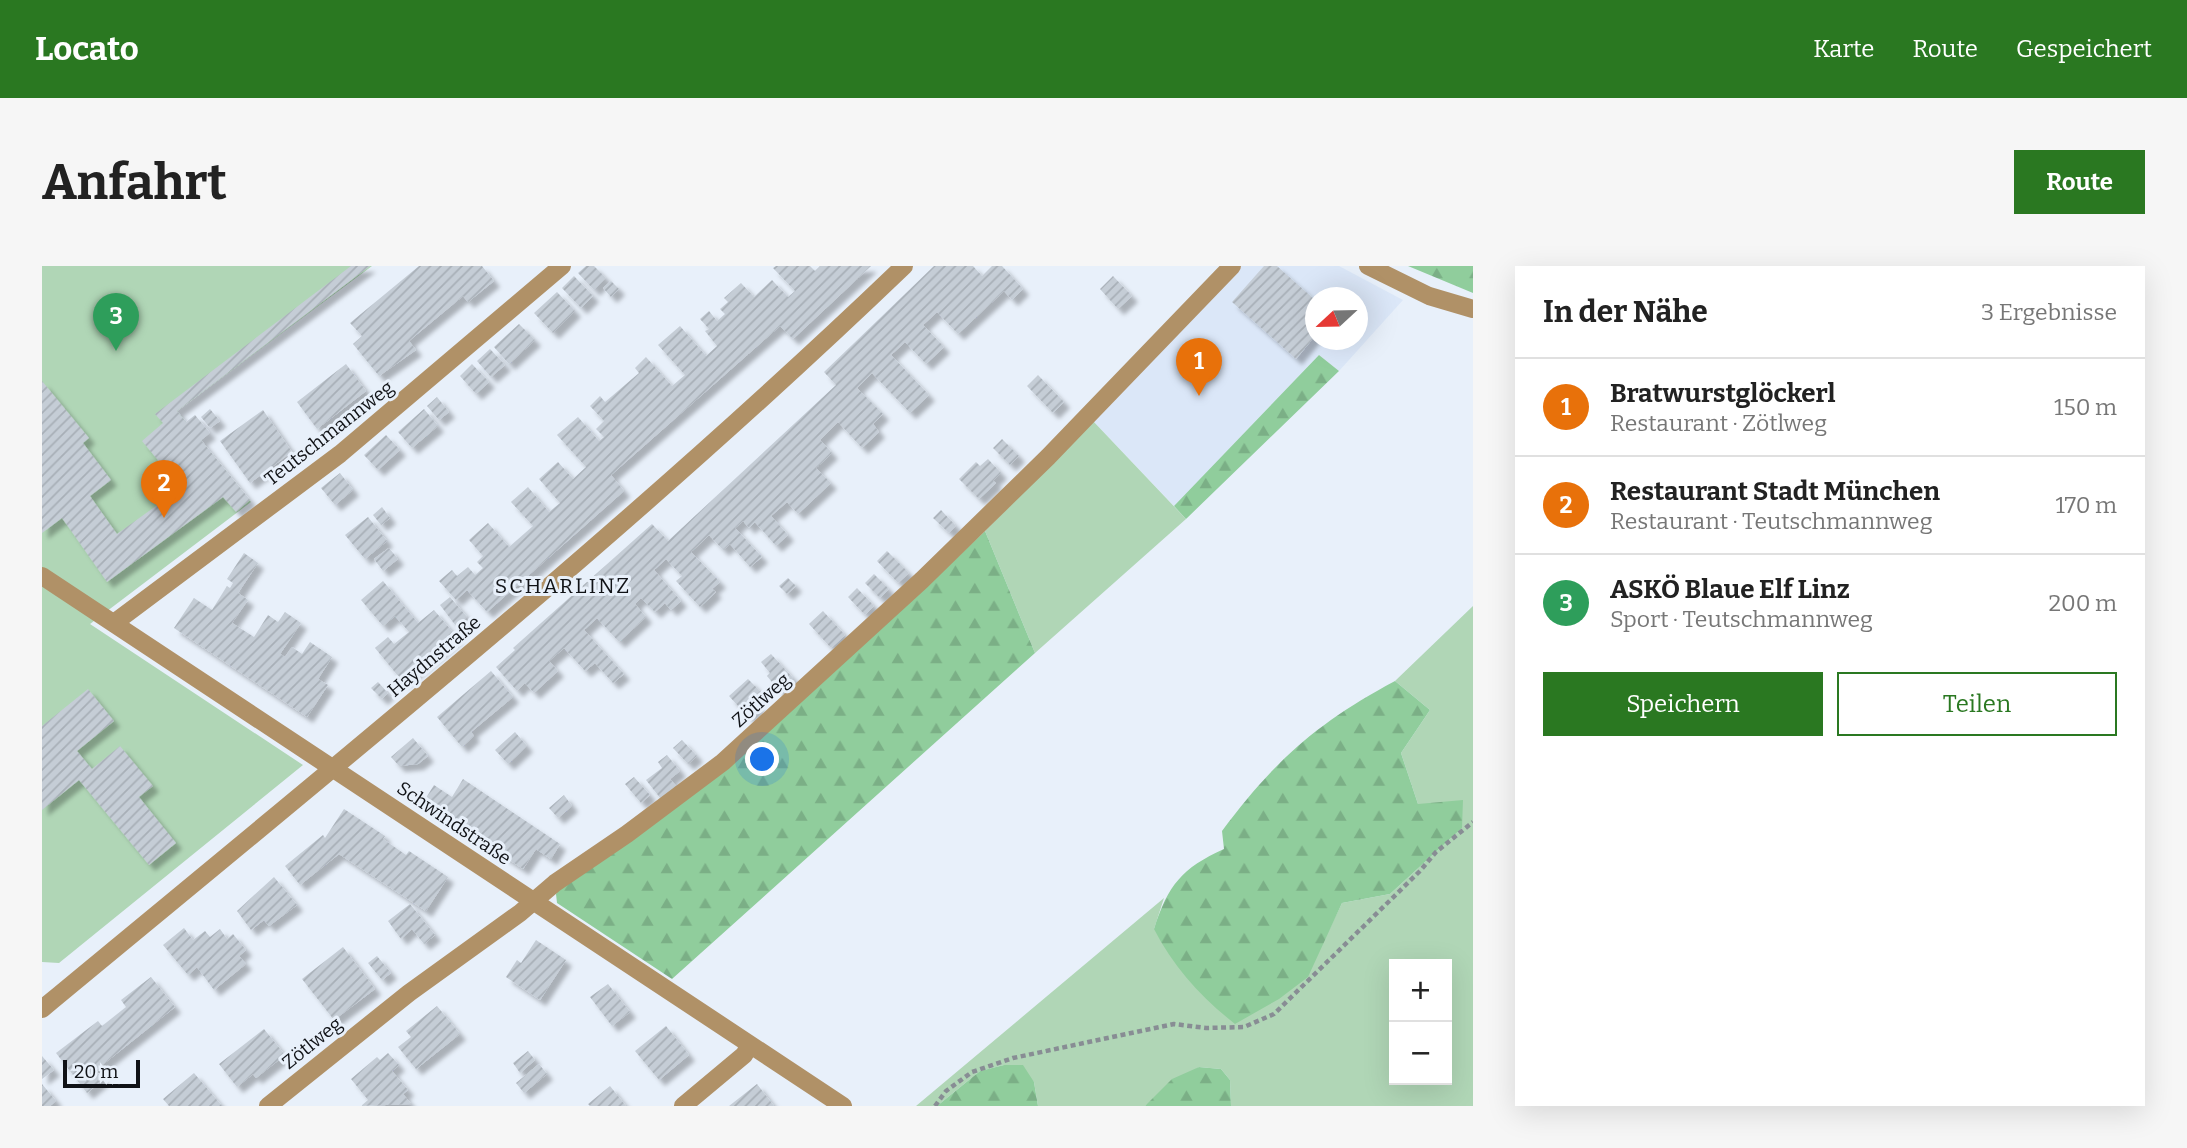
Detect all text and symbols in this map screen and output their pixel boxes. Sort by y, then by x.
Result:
text: Locato [35,29,139,69]
text: Karte [1813,35,1875,63]
text: Route [1913,35,1978,63]
text: Gespeichert [2016,35,2152,63]
button: Route [2014,150,2145,214]
text: Anfahrt [42,153,227,212]
north arrow [1305,287,1368,350]
pin: 3 [93,293,139,351]
text: In der Nähe [1543,294,1708,330]
text: 3 Ergebnisse [1981,298,2117,326]
pin: 1 [1176,338,1222,396]
street label: Teutschmannweg [260,375,398,490]
text: Bratwurstglöckerl [1610,378,1835,409]
text: 1 [1561,393,1571,421]
text: 150 m [2054,393,2117,421]
text: Restaurant · Zötlweg [1610,409,1827,437]
pin: 2 [141,460,187,518]
text: Restaurant Stadt München [1610,476,1940,507]
text: 2 [1560,491,1572,519]
text: 170 m [2055,491,2117,519]
text: Restaurant · Teutschmannweg [1610,507,1933,535]
district label: SCHARLINZ [495,573,631,599]
text: ASKÖ Blaue Elf Linz [1610,574,1850,605]
text: 3 [1559,589,1573,617]
text: 200 m [2048,589,2117,617]
text: Sport · Teutschmannweg [1610,605,1873,633]
street label: Haydnstraße [383,610,485,702]
street label: Zötlweg [727,668,795,732]
button: Speichern [1543,672,1823,736]
button: Teilen [1837,672,2117,736]
your location [745,742,779,776]
street label: Schwindstraße [393,776,515,870]
map controls [1389,959,1452,1085]
button: + [1389,959,1452,1022]
street label: Zötlweg [278,1012,347,1074]
button: − [1389,1022,1452,1085]
scale bar [63,1057,140,1089]
text: 20 m [74,1060,118,1083]

